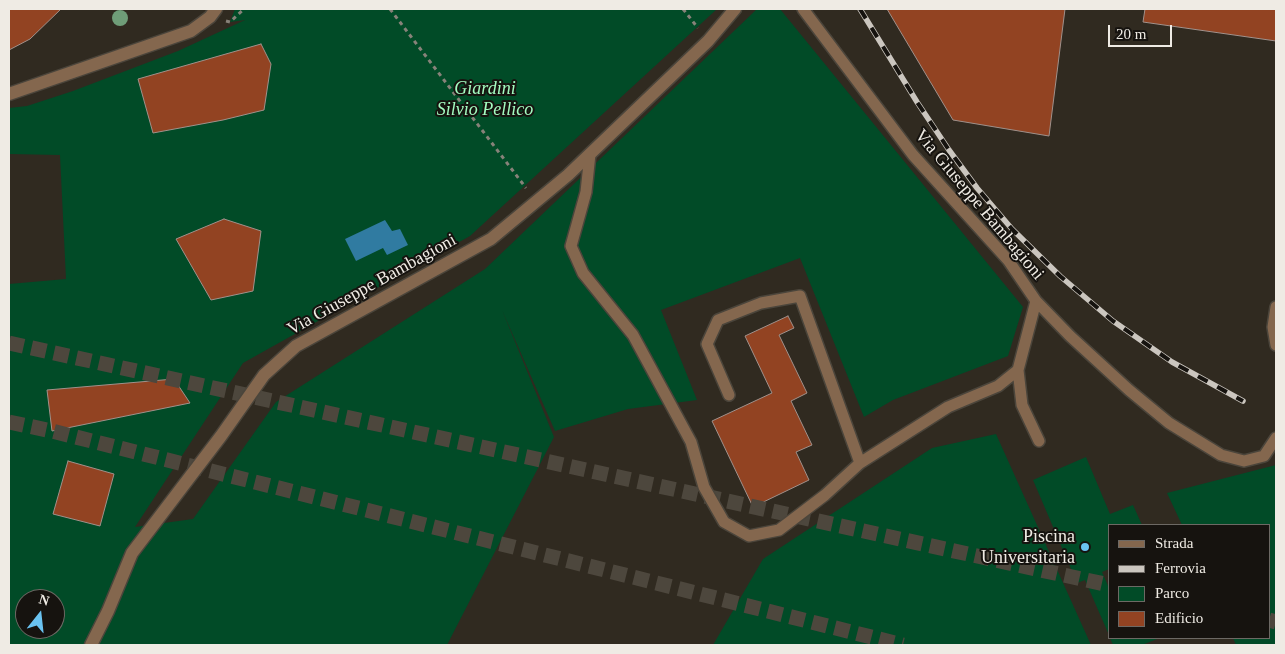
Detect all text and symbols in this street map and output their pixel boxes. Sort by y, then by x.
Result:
scale bar [1110,15,1174,47]
text: 20 m [1116,26,1146,42]
park label: Giardini Silvio Pellico [437,78,533,120]
street label: Via Giuseppe Bambagioni [910,125,1048,285]
street label: Via Giuseppe Bambagioni [284,230,460,340]
legend [1108,524,1270,639]
place label: Piscina Universitaria [981,526,1075,568]
text: Strada [1155,535,1193,551]
marker: Piscina Universitaria [1079,541,1091,553]
text: Ferrovia [1155,560,1206,576]
text: Parco [1155,585,1189,601]
north arrow [15,589,65,639]
text: N [37,591,51,609]
text: Edificio [1155,610,1203,626]

